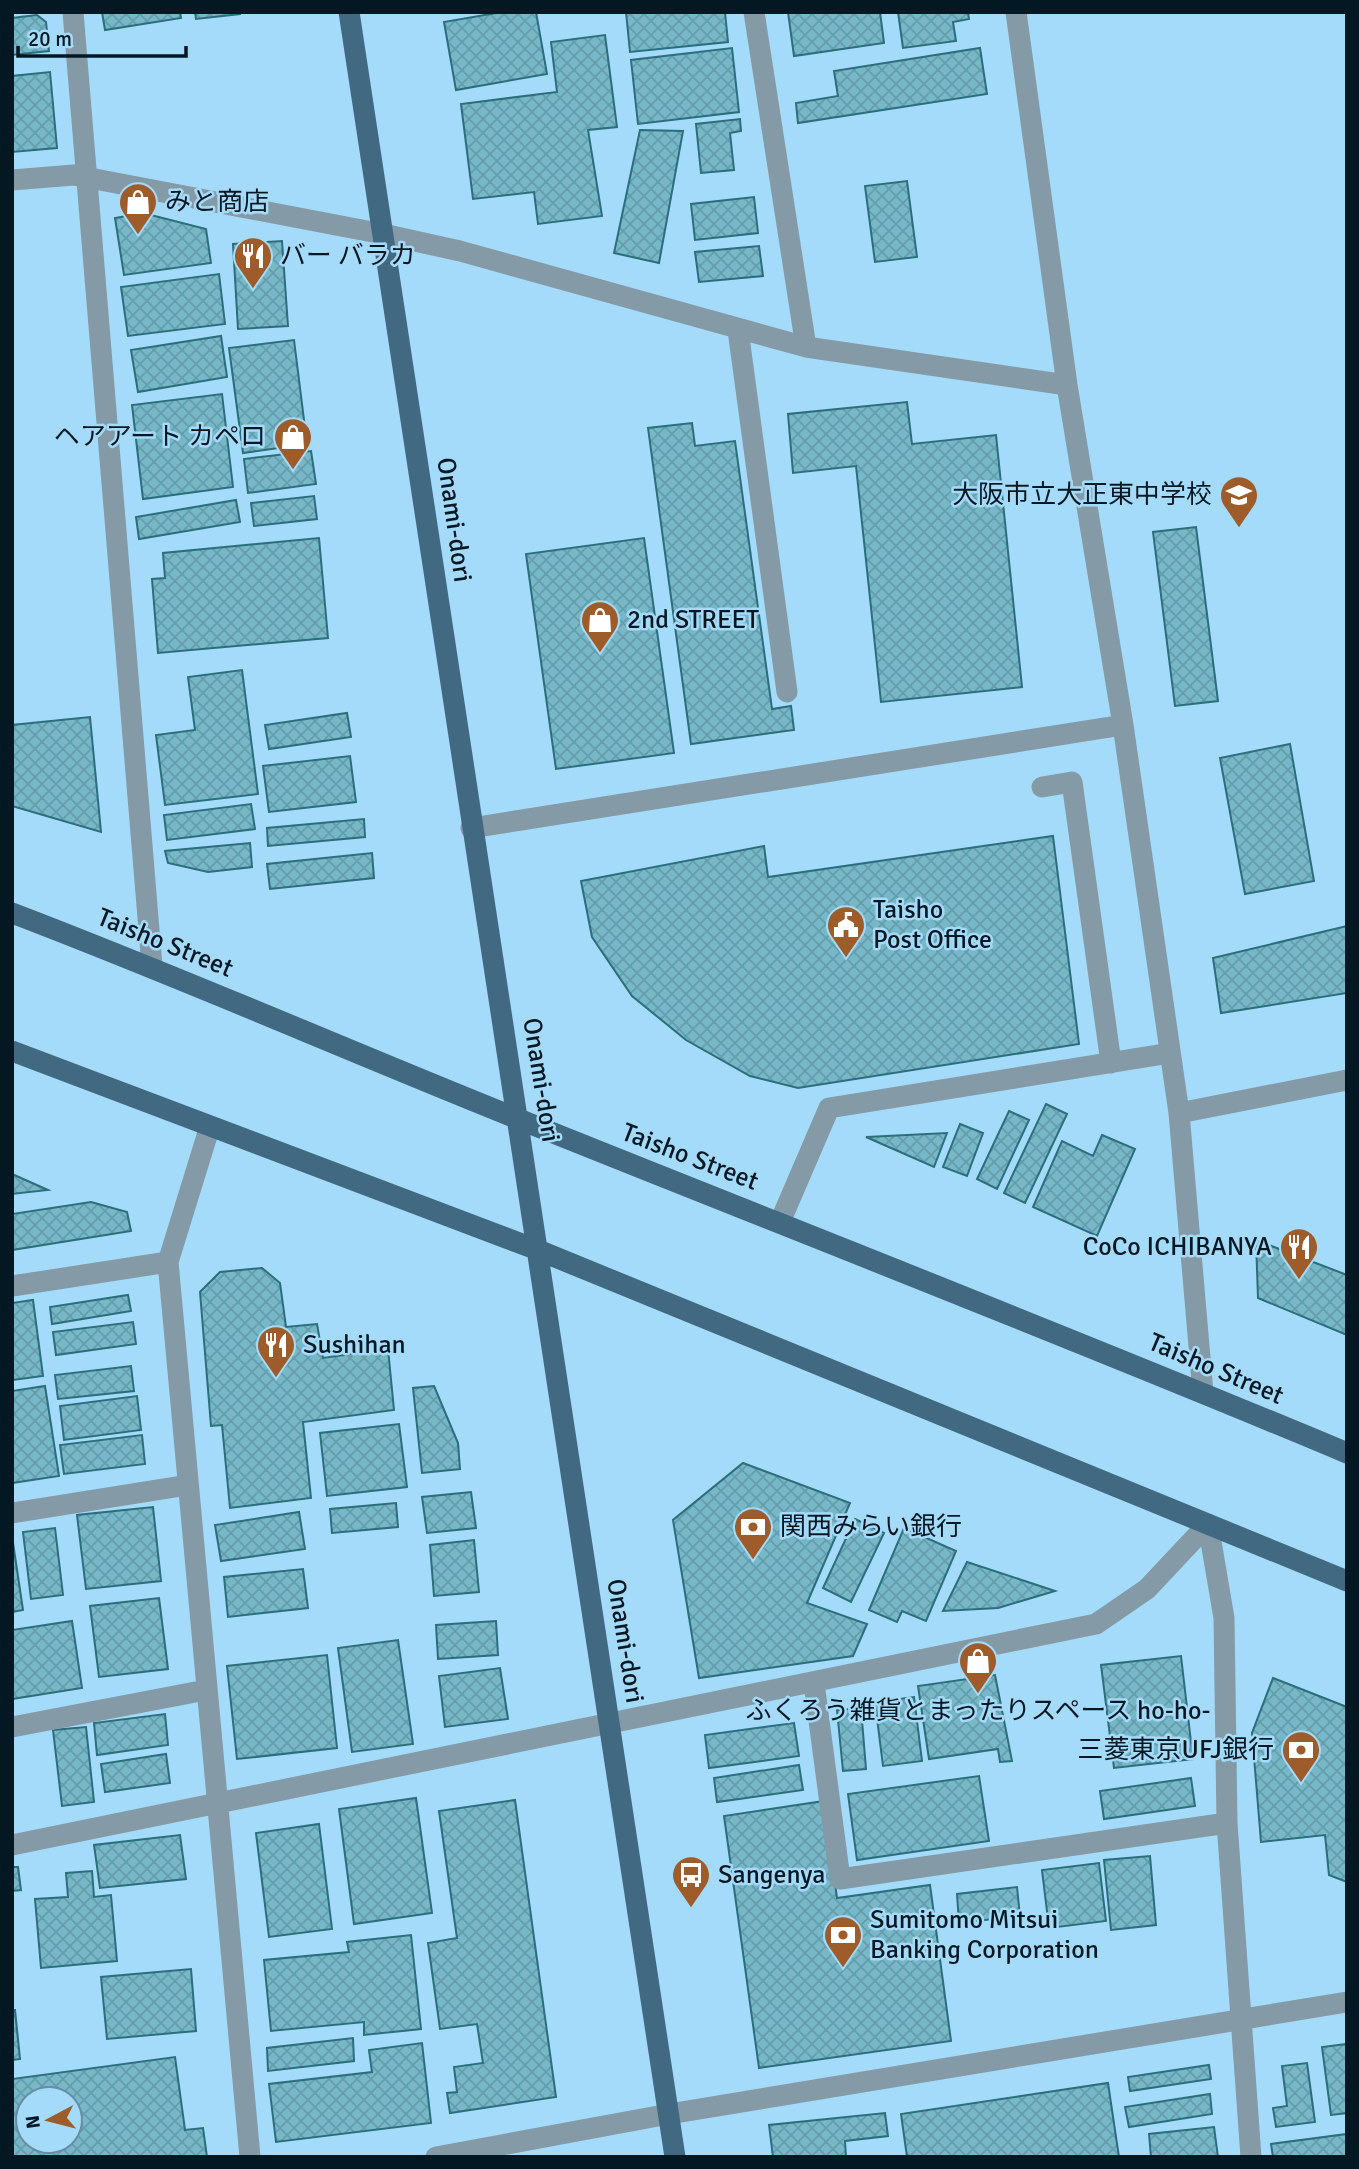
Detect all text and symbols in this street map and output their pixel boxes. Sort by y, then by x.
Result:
scale bar [18,14,186,58]
text: 20 m [28,26,72,52]
shop icon: みと商店 [117,181,159,236]
place label: みと商店 [165,186,269,218]
restaurant icon: バー バラカ [232,235,274,290]
place label: バー バラカ [280,240,416,272]
shop icon: ヘアアート カペロ [272,416,314,471]
place label: ヘアアート カペロ [54,421,266,453]
street label: Onami-dori [429,456,479,584]
school or university icon: 大阪市立大正東中学校 [1218,474,1260,529]
place label: 大阪市立大正東中学校 [952,479,1212,511]
shop icon: 2nd STREET [579,599,621,654]
place label: 2nd STREET [627,604,759,636]
place label: Taisho Post Office [873,894,992,956]
street label: Taisho Street [92,901,238,985]
public building icon: Taisho Post Office [825,904,867,959]
street label: Onami-dori [515,1015,567,1145]
street label: Taisho Street [617,1116,763,1198]
restaurant icon: CoCo ICHIBANYA [1278,1226,1320,1281]
place label: CoCo ICHIBANYA [1083,1231,1272,1263]
restaurant icon: Sushihan [255,1324,297,1379]
street label: Taisho Street [1144,1326,1288,1412]
place label: Sushihan [303,1329,406,1361]
bank icon: 関西みらい銀行 [732,1506,774,1561]
place label: 関西みらい銀行 [780,1511,962,1543]
street label: Onami-dori [599,1576,651,1706]
shop icon: ふくろう雑貨とまったりスペース ho-ho- [957,1640,999,1695]
place label: ふくろう雑貨とまったりスペース ho-ho- [745,1695,1211,1727]
bank icon: 三菱東京UFJ銀行 [1280,1729,1322,1784]
place label: 三菱東京UFJ銀行 [1078,1734,1274,1766]
bus stop icon: Sangenya [670,1854,712,1909]
place label: Sangenya [718,1859,825,1891]
place label: Sumitomo Mitsui Banking Corporation [870,1904,1099,1966]
bank icon: Sumitomo Mitsui Banking Corporation [822,1914,864,1969]
north arrow [14,2085,84,2155]
text: N [20,2114,46,2130]

